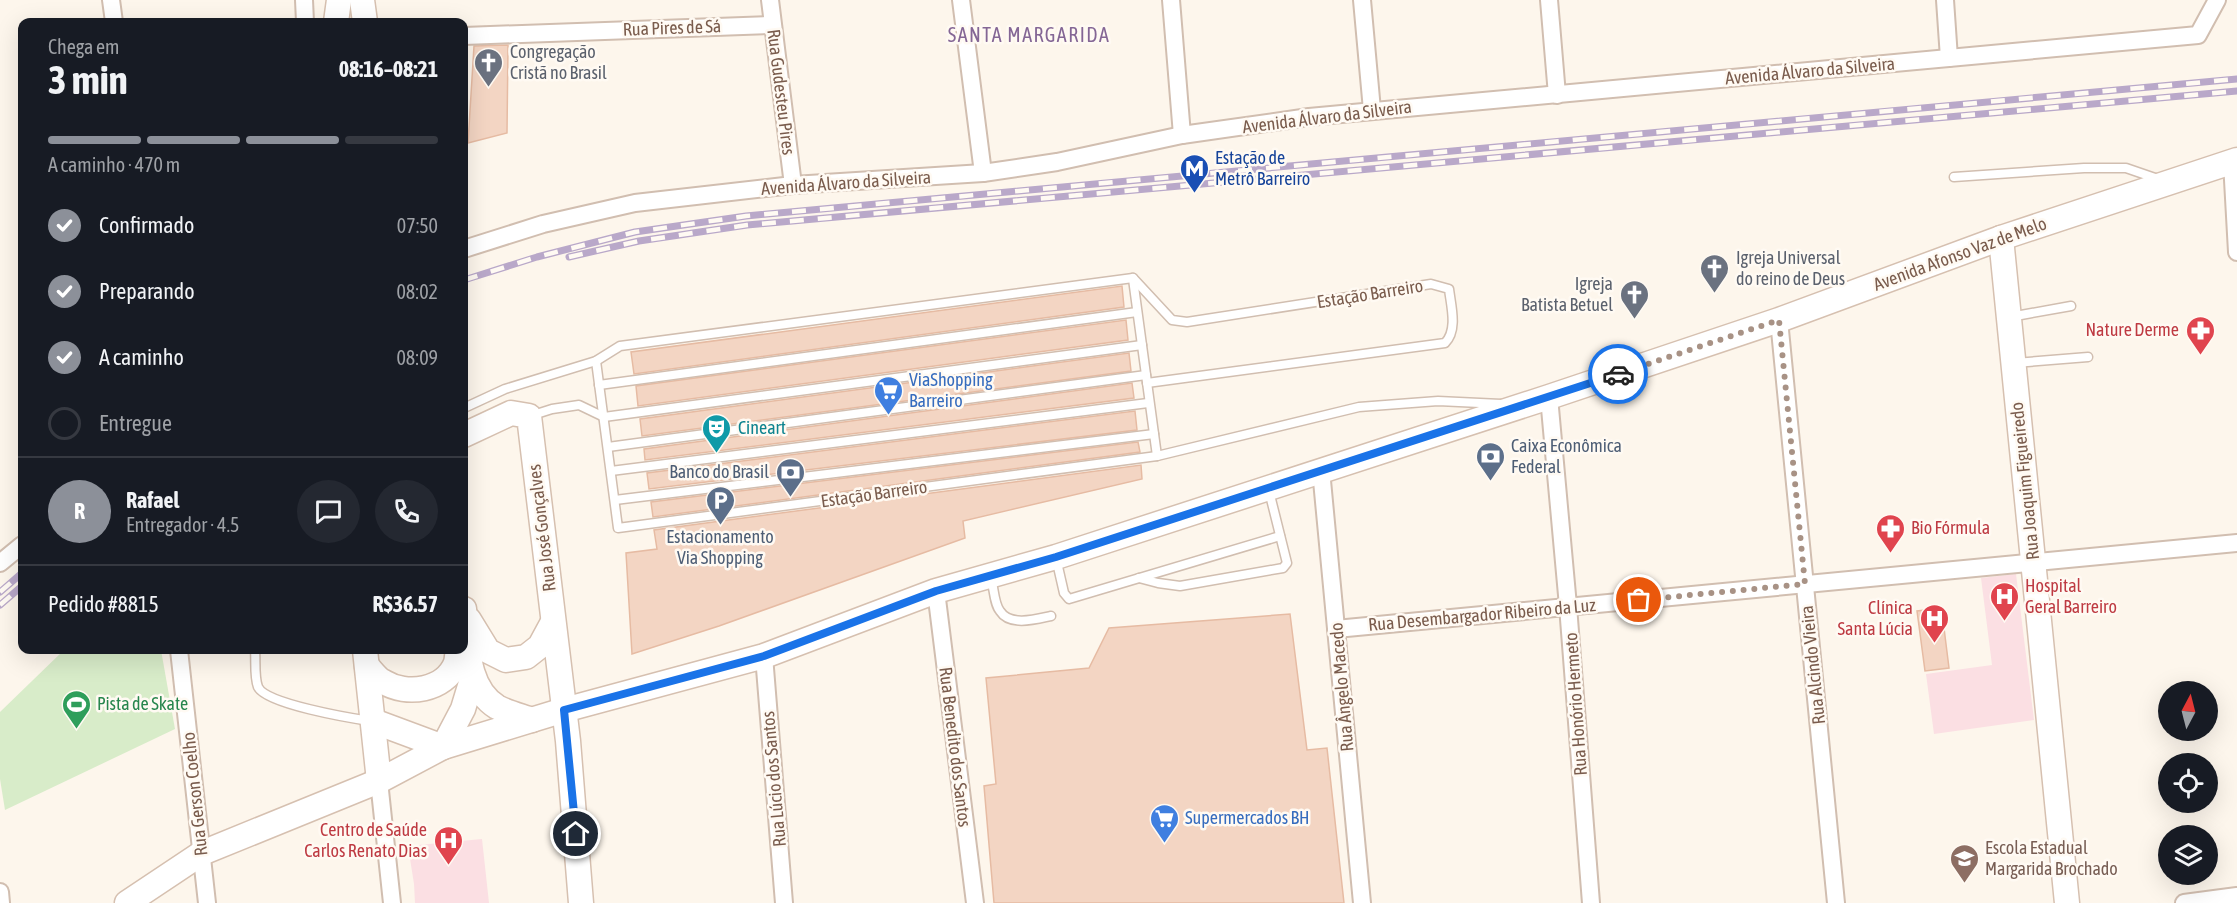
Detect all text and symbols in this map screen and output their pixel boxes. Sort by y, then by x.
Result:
street label: Rua Pires de Sá [622,15,722,40]
district label: SANTA MARGARIDA [948,23,1110,46]
street label: Rua Gudesteu Pires [763,28,800,156]
text: Chega em [48,35,120,58]
place label: Congregação Cristã no Brasil [510,41,607,83]
church icon: Congregação Cristã no Brasil [473,46,505,88]
street label: Avenida Álvaro da Silveira [1724,53,1896,88]
text: 08:16–08:21 [339,56,438,82]
text: 3 min [48,58,128,102]
street label: Avenida Álvaro da Silveira [1241,96,1413,137]
place label: Estação de Metrô Barreiro [1215,147,1310,189]
metro station icon: Estação de Metrô Barreiro [1178,152,1210,194]
text: A caminho · 470 m [48,153,180,176]
street label: Avenida Álvaro da Silveira [760,166,932,199]
icon: check [48,209,81,242]
text: Confirmado [99,212,194,238]
street label: Avenida Afonso Vaz de Melo [1870,212,2049,295]
text: 07:50 [397,214,438,237]
place label: Igreja Universal do reino de Deus [1736,247,1845,289]
church icon: Igreja Universal do reino de Deus [1699,252,1731,294]
place label: Igreja Batista Betuel [1521,273,1613,315]
icon: check [48,275,81,308]
street label: Estação Barreiro [1315,275,1424,312]
text: Preparando [99,278,195,304]
church icon: Igreja Batista Betuel [1618,278,1650,320]
text: 08:02 [396,280,438,303]
pharmacy icon: Nature Derme [2184,314,2216,356]
place label: Nature Derme [2085,319,2179,340]
icon: check [48,341,81,374]
text: A caminho [99,344,184,370]
courier [1588,344,1648,404]
text: 08:09 [396,346,438,369]
icon: car [1602,358,1635,391]
place label: ViaShopping Barreiro [909,369,993,411]
supermarket icon: ViaShopping Barreiro [872,374,904,416]
street label: Rua Joaquim Figueiredo [2006,401,2043,561]
text: Entregue [99,410,172,436]
theatre icon: Cineart [701,412,733,454]
place label: Cineart [738,417,786,438]
place label: Caixa Econômica Federal [1511,435,1622,477]
bank icon: Caixa Econômica Federal [1474,440,1506,482]
bank icon: Banco do Brasil [774,456,806,498]
place label: Banco do Brasil [669,461,769,482]
street label: Rua José Gonçalves [523,463,560,593]
street label: Estação Barreiro [819,476,928,511]
button: chat [297,480,360,543]
button: phone [375,480,438,543]
parking icon: Estacionamento Via Shopping [704,484,736,526]
text: Rafael [126,487,179,513]
text: R [74,498,85,524]
pharmacy icon: Bio Fórmula [1874,512,1906,554]
text: Entregador · 4.5 [126,513,239,536]
place label: Bio Fórmula [1911,517,1990,538]
place label: Estacionamento Via Shopping [666,526,774,568]
pin [1613,574,1664,625]
place label: Hospital Geral Barreiro [2025,575,2117,617]
hospital icon: Hospital Geral Barreiro [1988,580,2020,622]
icon: bag [1622,583,1655,616]
text: Pedido #8815 [48,591,159,617]
text: R$36.57 [372,591,438,617]
street label: Rua Desembargador Ribeiro da Luz [1367,594,1597,635]
place label: Clínica Santa Lúcia [1837,597,1913,639]
hospital icon: Clínica Santa Lúcia [1918,602,1950,644]
street label: Rua Alcindo Vieira [1796,605,1829,726]
street label: Rua Ângelo Macedo [1325,622,1358,752]
street label: Rua Honório Hermeto [1560,632,1591,776]
street label: Rua Benedito dos Santos [935,666,976,828]
north arrow [2158,681,2218,741]
map controls [2158,681,2218,885]
sports icon: Pista de Skate [60,688,92,730]
place label: Pista de Skate [97,693,188,714]
street label: Rua Lúcio dos Santos [757,710,790,848]
street label: Rua Gerson Coelho [178,731,211,857]
button: locate [2158,753,2218,813]
supermarket icon: Supermercados BH [1148,802,1180,844]
place label: Supermercados BH [1185,807,1310,828]
pin [550,808,601,859]
icon: home [559,817,592,850]
place label: Centro de Saúde Carlos Renato Dias [304,819,427,861]
hospital icon: Centro de Saúde Carlos Renato Dias [432,824,464,866]
button: layers [2158,825,2218,885]
place label: Escola Estadual Margarida Brochado [1985,837,2118,879]
school or university icon: Escola Estadual Margarida Brochado [1948,842,1980,884]

